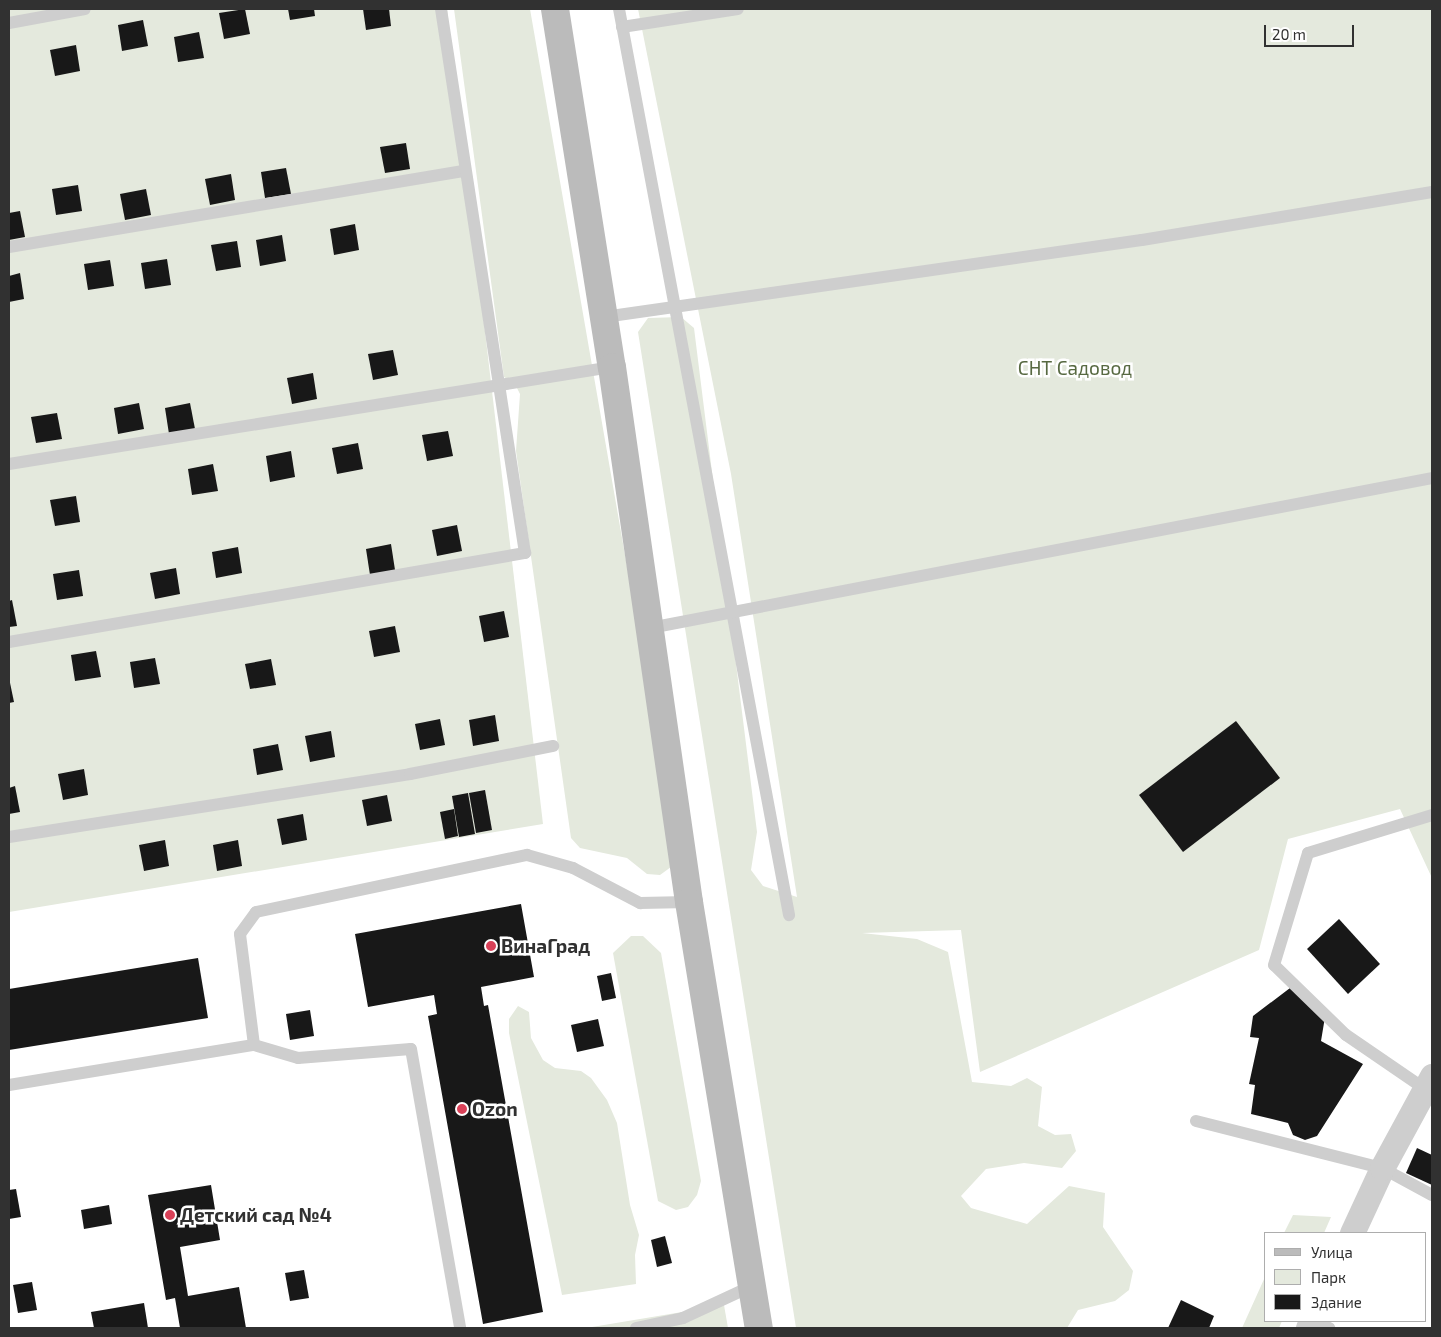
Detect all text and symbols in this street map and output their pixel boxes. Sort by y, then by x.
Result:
scale bar [1266,15,1356,47]
text: 20 m [1272,25,1306,43]
park label: СНТ Садовод [1018,357,1132,379]
place label: ВинаГрад [501,935,590,957]
marker: ВинаГрад [485,940,497,952]
place label: Ozon [472,1098,518,1120]
marker: Ozon [456,1103,468,1115]
place label: Детский сад №4 [180,1204,332,1226]
marker: Детский сад №4 [164,1209,176,1221]
legend [1264,1232,1426,1322]
text: Улица [1311,1243,1353,1261]
text: Парк [1311,1268,1346,1286]
text: Здание [1311,1293,1362,1311]

